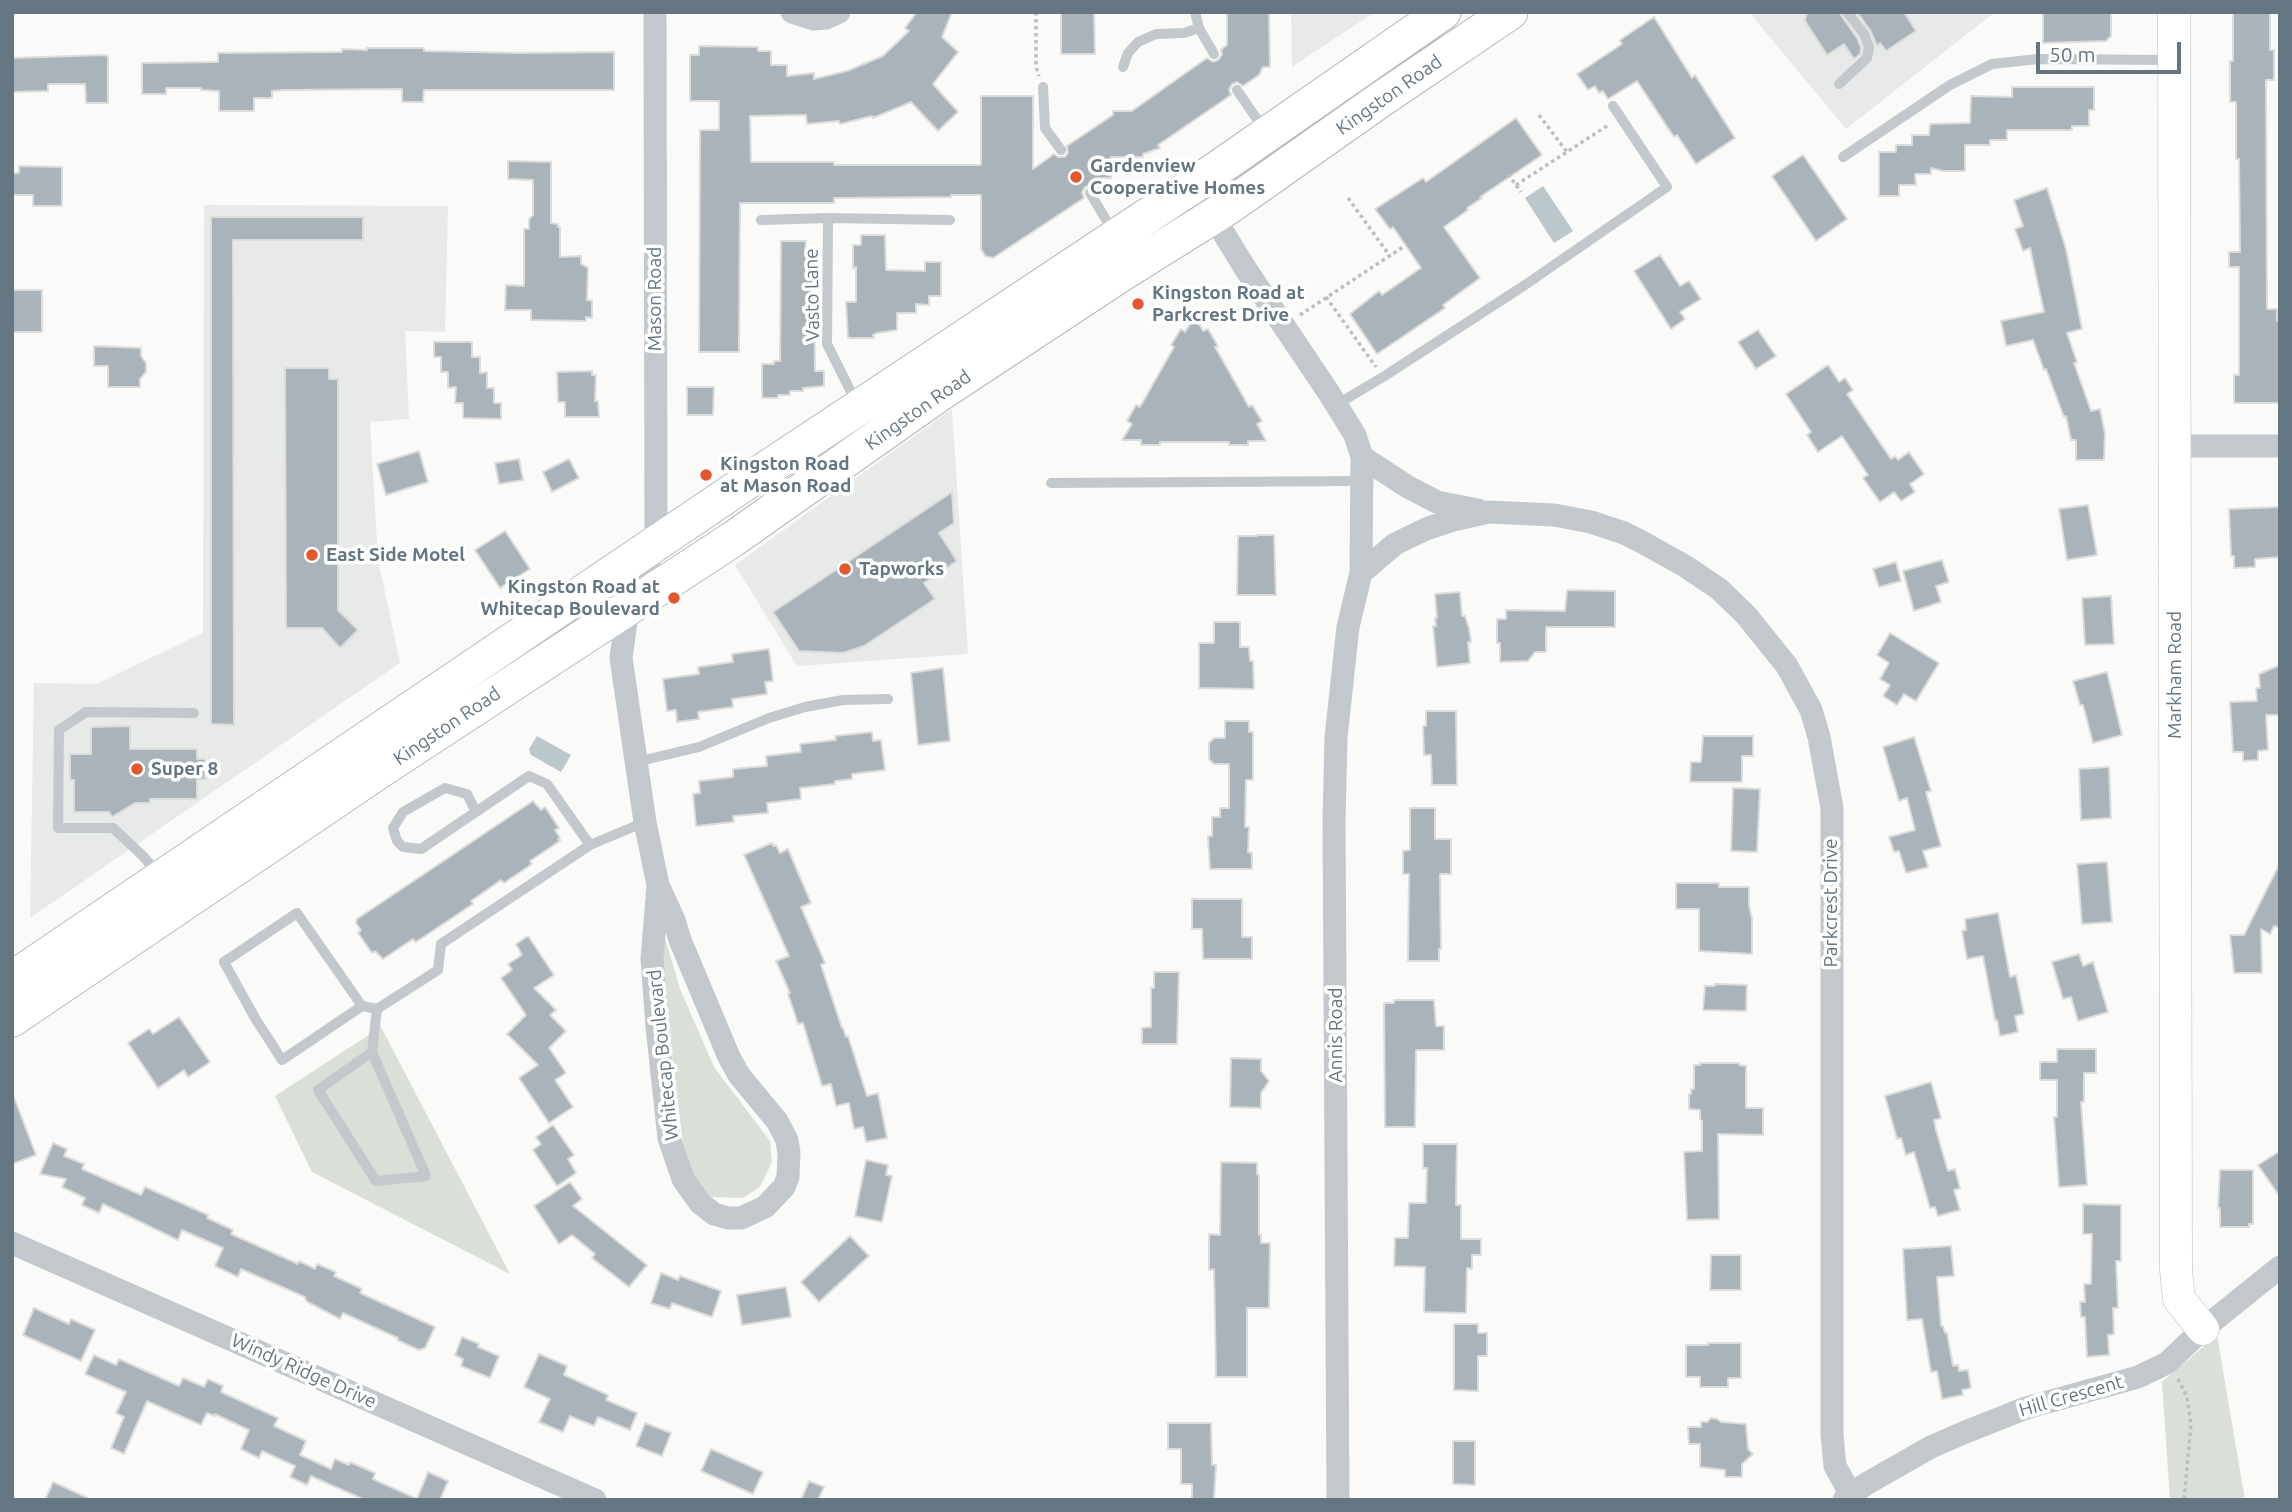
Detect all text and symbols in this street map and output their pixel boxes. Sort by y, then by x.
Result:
scale bar [2040,28,2185,72]
text: 50 m [2049,42,2096,66]
street label: Kingston Road [1332,50,1446,140]
place label: Gardenview Cooperative Homes [1090,155,1265,199]
marker: Gardenview Cooperative Homes [1068,169,1084,185]
street label: Mason Road [644,247,666,351]
street label: Vasto Lane [800,248,824,342]
place label: Kingston Road at Parkcrest Drive [1152,282,1305,326]
marker: Kingston Road at Parkcrest Drive [1130,296,1146,312]
street label: Kingston Road [861,365,975,455]
place label: Kingston Road at Mason Road [720,453,851,497]
marker: Kingston Road at Mason Road [698,467,714,483]
place label: East Side Motel [326,544,465,566]
marker: East Side Motel [304,547,320,563]
place label: Tapworks [859,558,944,580]
marker: Tapworks [837,561,853,577]
place label: Kingston Road at Whitecap Boulevard [480,576,660,620]
marker: Kingston Road at Whitecap Boulevard [666,590,682,606]
street label: Markham Road [2164,611,2186,739]
street label: Kingston Road [389,682,505,770]
place label: Super 8 [151,758,218,780]
marker: Super 8 [129,761,145,777]
street label: Parkcrest Drive [1820,839,1842,967]
street label: Whitecap Boulevard [643,968,683,1142]
street label: Annis Road [1325,987,1347,1083]
street label: Windy Ridge Drive [228,1329,380,1413]
street label: Hill Crescent [2016,1370,2126,1422]

